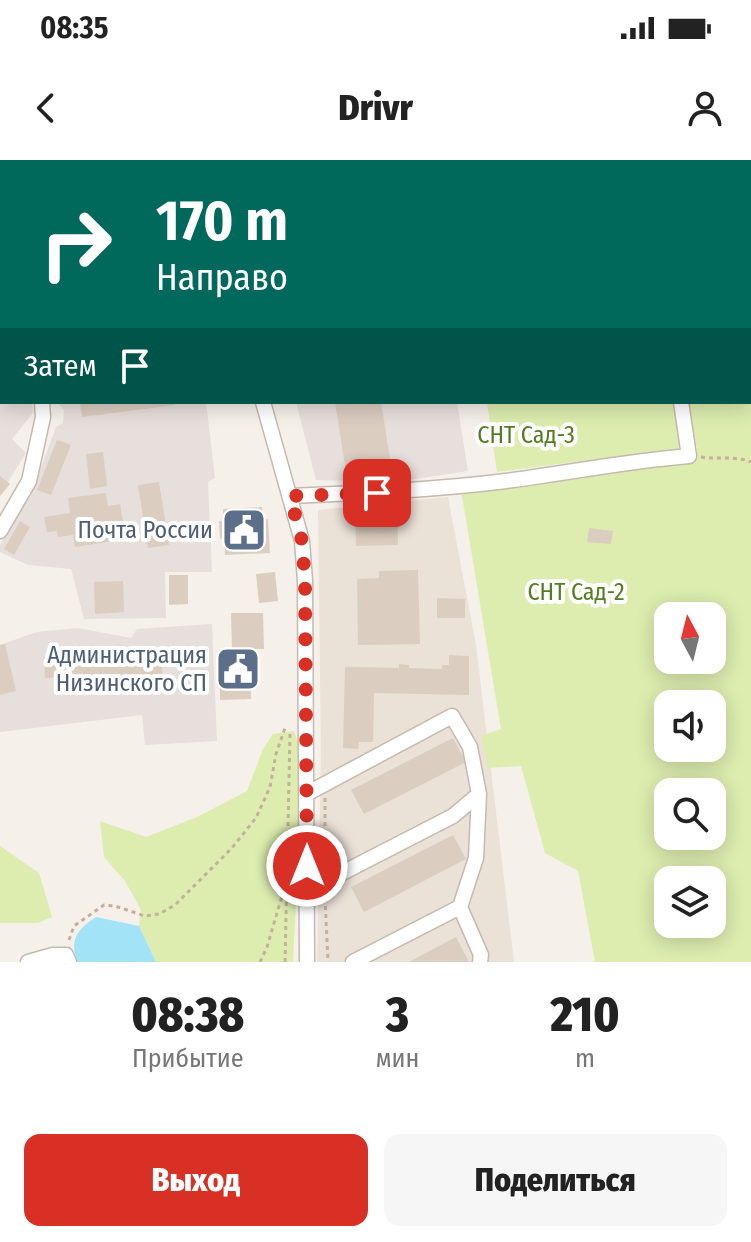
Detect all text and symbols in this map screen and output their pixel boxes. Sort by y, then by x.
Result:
text: 08:35 [40,10,109,46]
icon: back [24,86,68,130]
text: Drivr [338,86,413,130]
icon: person [683,86,727,130]
text: 170 m [156,188,288,255]
icon: right [24,192,128,296]
text: Направо [156,256,288,300]
icon: arrive [113,344,157,388]
text: Затем [24,348,97,384]
park label: СНТ Сад-3 [477,421,575,449]
pin [343,459,411,527]
icon: arrive [355,471,399,515]
public building icon: Почта России [220,506,268,554]
place label: Почта России [77,516,213,544]
park label: СНТ Сад-2 [527,578,625,606]
north arrow [654,602,726,674]
map controls [654,602,726,938]
place label: Администрация Низинского СП [47,641,207,697]
public building icon: Администрация Низинского СП [214,645,262,693]
button: sound [654,690,726,762]
button: search [654,778,726,850]
position arrow [265,824,349,908]
button: layers [654,866,726,938]
text: 08:38 [131,986,244,1044]
text: 3 [386,986,409,1044]
text: 210 [551,986,620,1044]
text: Прибытие [132,1043,244,1074]
text: мин [376,1043,419,1074]
text: m [575,1043,595,1074]
button: Выход [24,1134,368,1226]
button: Поделиться [384,1134,727,1226]

